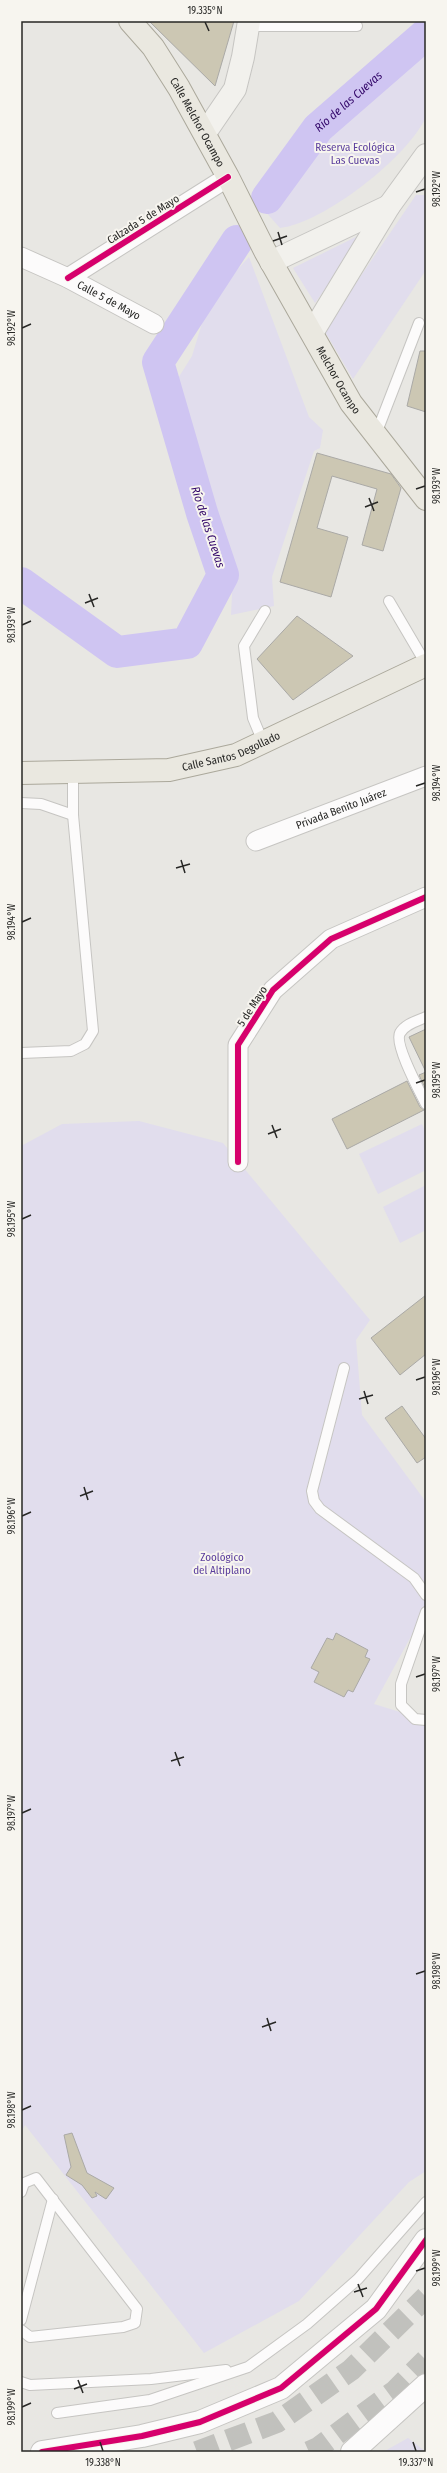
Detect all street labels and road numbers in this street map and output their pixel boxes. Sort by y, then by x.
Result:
street label: Calle Melchor Ocampo [167,75,227,170]
street label: Calzada 5 de Mayo [105,192,182,247]
street label: Calle 5 de Mayo [75,278,143,323]
street label: Melchor Ocampo [313,344,363,417]
street label: Calle Santos Degollado [181,729,283,774]
street label: Privada Benito Juárez [294,786,389,832]
street label: 5 de Mayo [235,984,270,1029]

